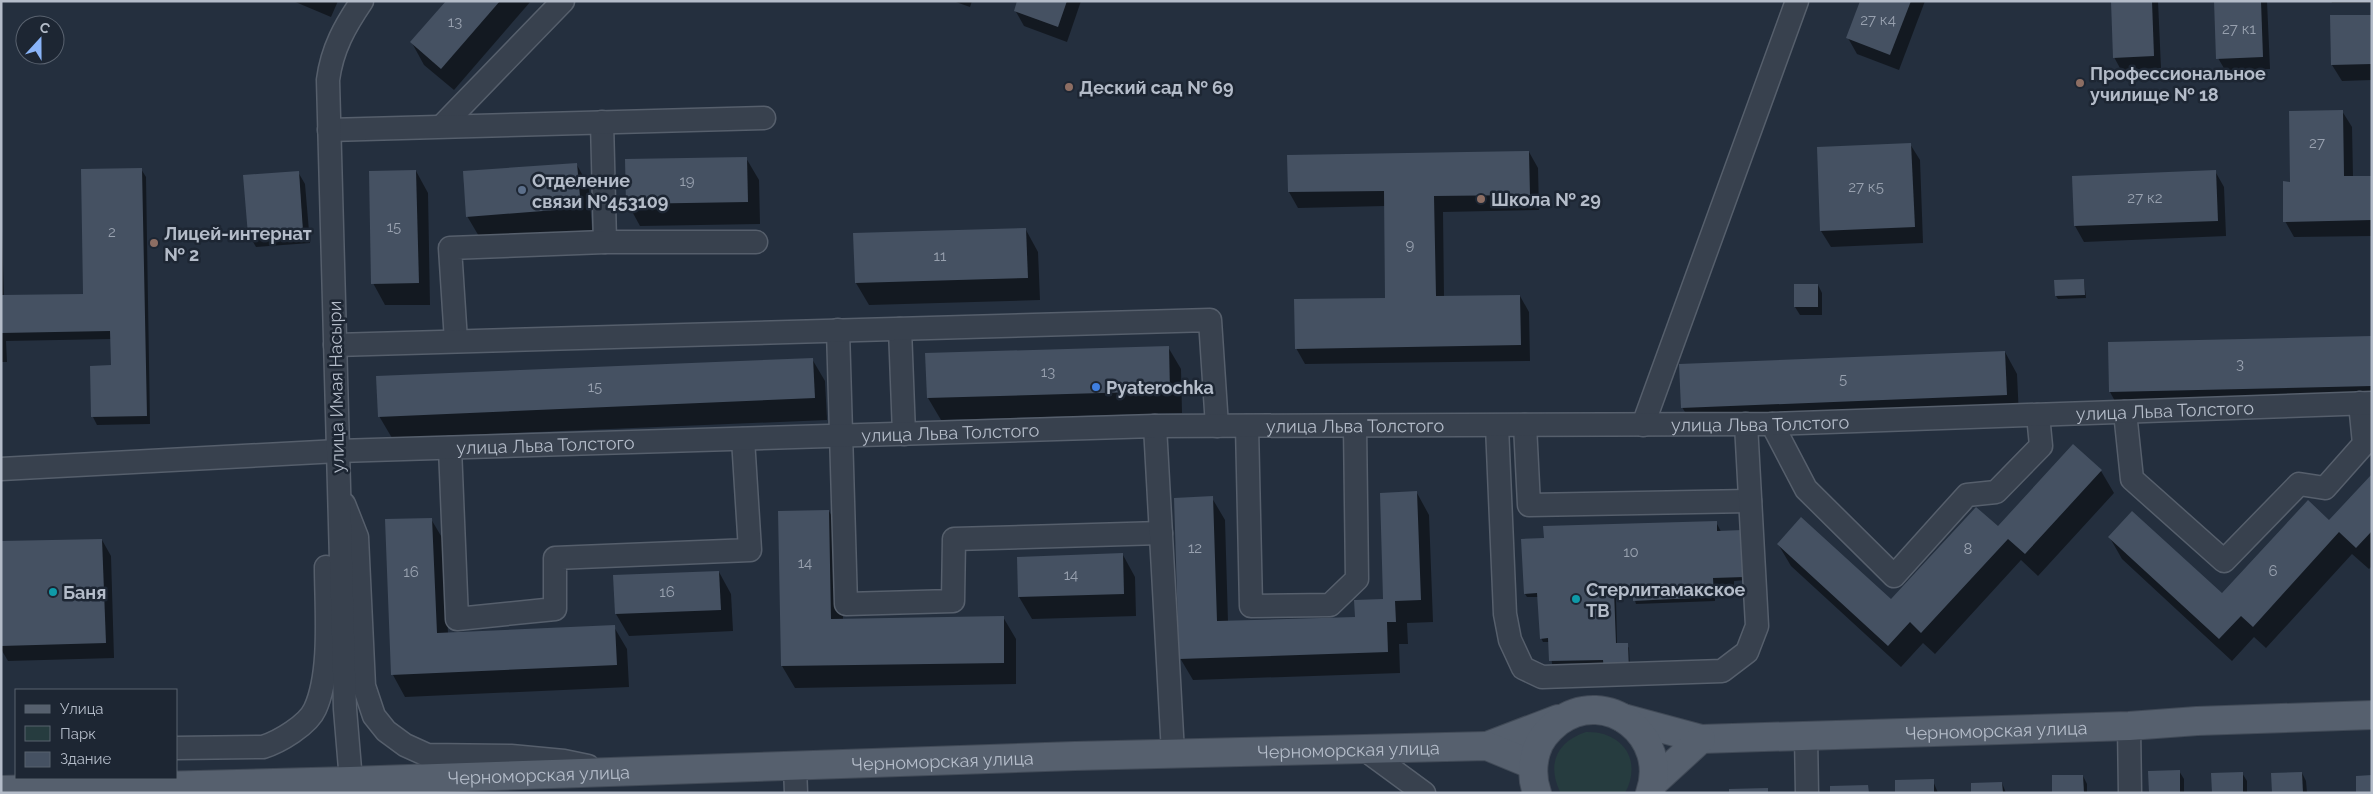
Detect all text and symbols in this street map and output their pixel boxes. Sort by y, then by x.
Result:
house number: 27 к4 [1860,11,1896,29]
house number: 13 [448,13,462,31]
north arrow [15,15,65,65]
text: С [37,19,52,37]
house number: 27 к1 [2222,20,2257,38]
place label: Профессиональное училище № 18 [2090,63,2266,105]
place label: Деский сад № 69 [1079,77,1234,98]
marker: Профессиональное училище № 18 [2074,77,2086,89]
marker: Деский сад № 69 [1063,81,1075,93]
house number: 27 [2309,134,2325,152]
place label: Отделение связи №453109 [532,170,668,212]
house number: 19 [679,172,695,190]
house number: 27 к5 [1848,178,1884,196]
marker: Отделение связи №453109 [516,184,528,196]
place label: Школа № 29 [1491,189,1601,210]
house number: 27 к2 [2127,189,2163,207]
marker: Школа № 29 [1475,193,1487,205]
house number: 15 [387,218,401,236]
house number: 2 [108,223,116,241]
place label: Лицей-интернат № 2 [164,223,312,265]
house number: 9 [1406,236,1415,254]
marker: Лицей-интернат № 2 [148,237,160,249]
house number: 11 [934,247,947,265]
street label: улица Имая Насыри [324,301,348,473]
house number: 3 [2236,355,2244,373]
house number: 13 [1041,363,1055,381]
house number: 5 [1839,370,1847,388]
place label: Pyaterochka [1106,377,1214,398]
house number: 15 [588,378,602,396]
marker: Pyaterochka [1090,381,1102,393]
street label: улица Льва Толстого [2076,397,2255,424]
street label: улица Льва Толстого [1671,411,1850,435]
street label: улица Льва Толстого [1266,415,1445,436]
street label: улица Льва Толстого [861,419,1040,445]
street label: улица Льва Толстого [456,431,635,458]
house number: 12 [1188,539,1202,557]
house number: 8 [1964,540,1973,558]
house number: 10 [1623,543,1639,561]
house number: 14 [798,554,812,572]
house number: 6 [2268,562,2278,580]
house number: 16 [403,563,419,581]
house number: 14 [1064,566,1078,584]
place label: Стерлитамакское ТВ [1586,579,1746,621]
place label: Баня [63,582,106,603]
house number: 16 [659,583,675,601]
marker: Баня [47,586,59,598]
marker: Стерлитамакское ТВ [1570,593,1582,605]
legend [15,689,178,779]
text: Улица [60,700,104,718]
street label: Черноморская улица [1905,717,2088,743]
text: Парк [60,725,96,743]
street label: Черноморская улица [1257,737,1440,762]
street label: Черноморская улица [851,747,1034,774]
text: Здание [60,750,112,768]
street label: Черноморская улица [447,761,630,788]

